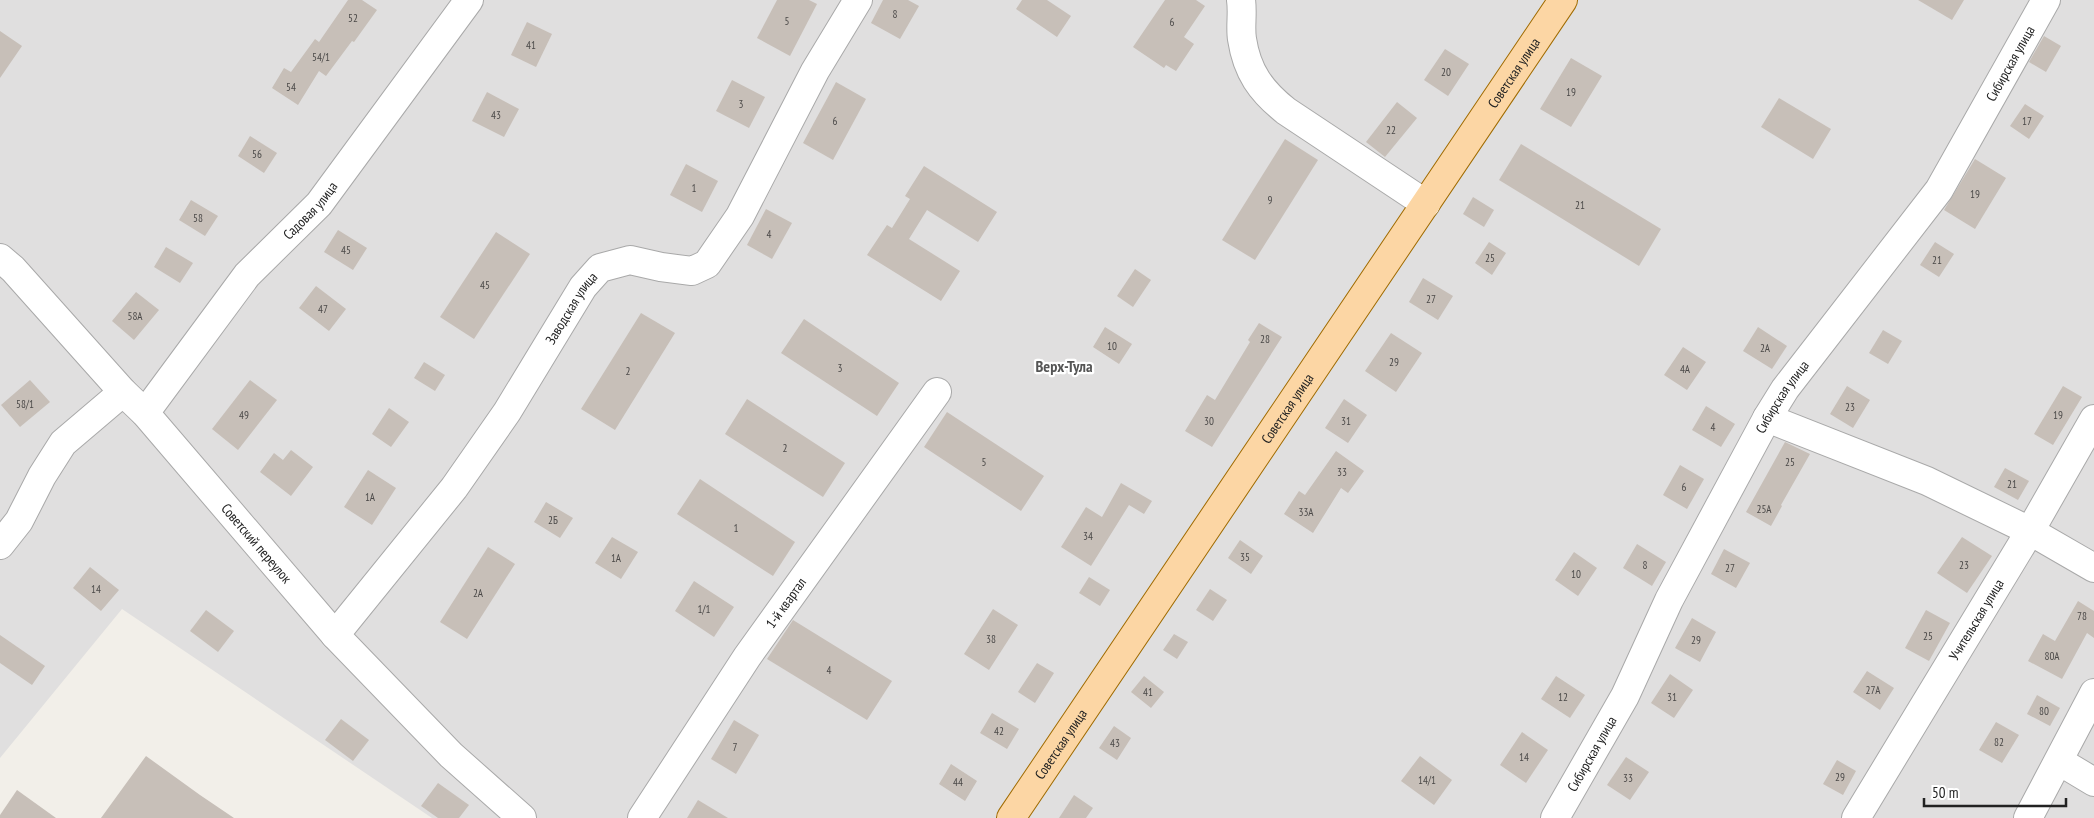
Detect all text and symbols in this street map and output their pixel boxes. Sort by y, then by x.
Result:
house number: 8 [893,7,898,21]
house number: 52 [348,11,358,25]
house number: 5 [785,14,790,28]
house number: 6 [1170,15,1175,29]
street label: Сибирская улица [1982,22,2039,104]
street label: Советская улица [1484,34,1544,111]
house number: 41 [526,38,536,52]
house number: 54/1 [312,50,330,64]
house number: 20 [1441,65,1451,79]
house number: 54 [286,80,296,94]
house number: 19 [1566,85,1576,99]
house number: 3 [739,97,744,111]
house number: 43 [491,108,501,122]
house number: 6 [833,114,838,128]
house number: 17 [2022,114,2032,128]
house number: 22 [1386,123,1396,137]
house number: 56 [252,147,262,161]
street label: Садовая улица [279,178,341,243]
house number: 1 [692,181,697,195]
house number: 19 [1970,187,1980,201]
house number: 9 [1268,193,1273,207]
house number: 21 [1575,198,1585,212]
house number: 58 [193,211,203,225]
house number: 4 [767,227,772,241]
house number: 45 [341,243,351,257]
house number: 25 [1485,251,1495,265]
house number: 21 [1932,253,1942,267]
street label: Заводская улица [541,268,601,348]
house number: 45 [480,278,490,292]
house number: 27 [1426,292,1436,306]
house number: 47 [318,302,328,316]
house number: 58А [127,309,143,323]
house number: 28 [1260,332,1270,346]
house number: 10 [1107,339,1117,353]
house number: 2А [1760,341,1771,355]
house number: 29 [1389,355,1399,369]
district label: Верх-Тула [1035,356,1093,376]
street label: Сибирская улица [1752,357,1813,436]
house number: 3 [838,361,843,375]
house number: 4А [1680,362,1691,376]
house number: 2 [626,364,631,378]
street label: Советская улица [1257,370,1317,447]
house number: 58/1 [16,397,34,411]
house number: 23 [1845,400,1855,414]
house number: 49 [239,408,249,422]
house number: 19 [2053,408,2063,422]
house number: 30 [1204,414,1214,428]
house number: 31 [1341,414,1351,428]
house number: 4 [1711,420,1716,434]
house number: 2 [783,441,788,455]
house number: 5 [982,455,987,469]
house number: 25 [1785,455,1795,469]
house number: 33 [1337,465,1347,479]
house number: 21 [2007,477,2017,491]
house number: 6 [1682,480,1687,494]
house number: 1А [365,490,376,504]
street label: Советский переулок [217,500,296,587]
house number: 25А [1756,502,1772,516]
house number: 33А [1298,505,1314,519]
house number: 2Б [548,513,558,527]
house number: 1 [734,521,739,535]
house number: 34 [1083,529,1093,543]
house number: 35 [1240,550,1250,564]
house number: 1А [611,551,622,565]
house number: 8 [1643,558,1648,572]
house number: 23 [1959,558,1969,572]
house number: 27 [1725,561,1735,575]
house number: 10 [1571,567,1581,581]
street label: 1-й квартал [762,574,810,632]
street label: Учительская улица [1945,576,2008,664]
house number: 14 [91,582,101,596]
house number: 2А [473,586,484,600]
house number: 1/1 [697,602,711,616]
house number: 78 [2077,609,2087,623]
house number: 25 [1923,629,1933,643]
house number: 38 [986,632,996,646]
house number: 29 [1691,633,1701,647]
house number: 80А [2044,649,2060,663]
house number: 4 [827,663,832,677]
house number: 27А [1865,683,1881,697]
house number: 41 [1143,685,1153,699]
house number: 12 [1558,690,1568,704]
house number: 31 [1667,690,1677,704]
house number: 80 [2039,704,2049,718]
street label: Советская улица [1031,706,1091,783]
street label: Сибирская улица [1563,713,1621,795]
house number: 42 [994,724,1004,738]
house number: 82 [1994,735,2004,749]
house number: 43 [1110,736,1120,750]
house number: 7 [733,740,738,754]
house number: 14 [1519,750,1529,764]
house number: 29 [1835,770,1845,784]
house number: 33 [1623,771,1633,785]
house number: 14/1 [1418,773,1436,787]
house number: 44 [953,775,963,789]
scale bar [1924,776,2066,808]
text: 50 m [1932,783,1958,802]

